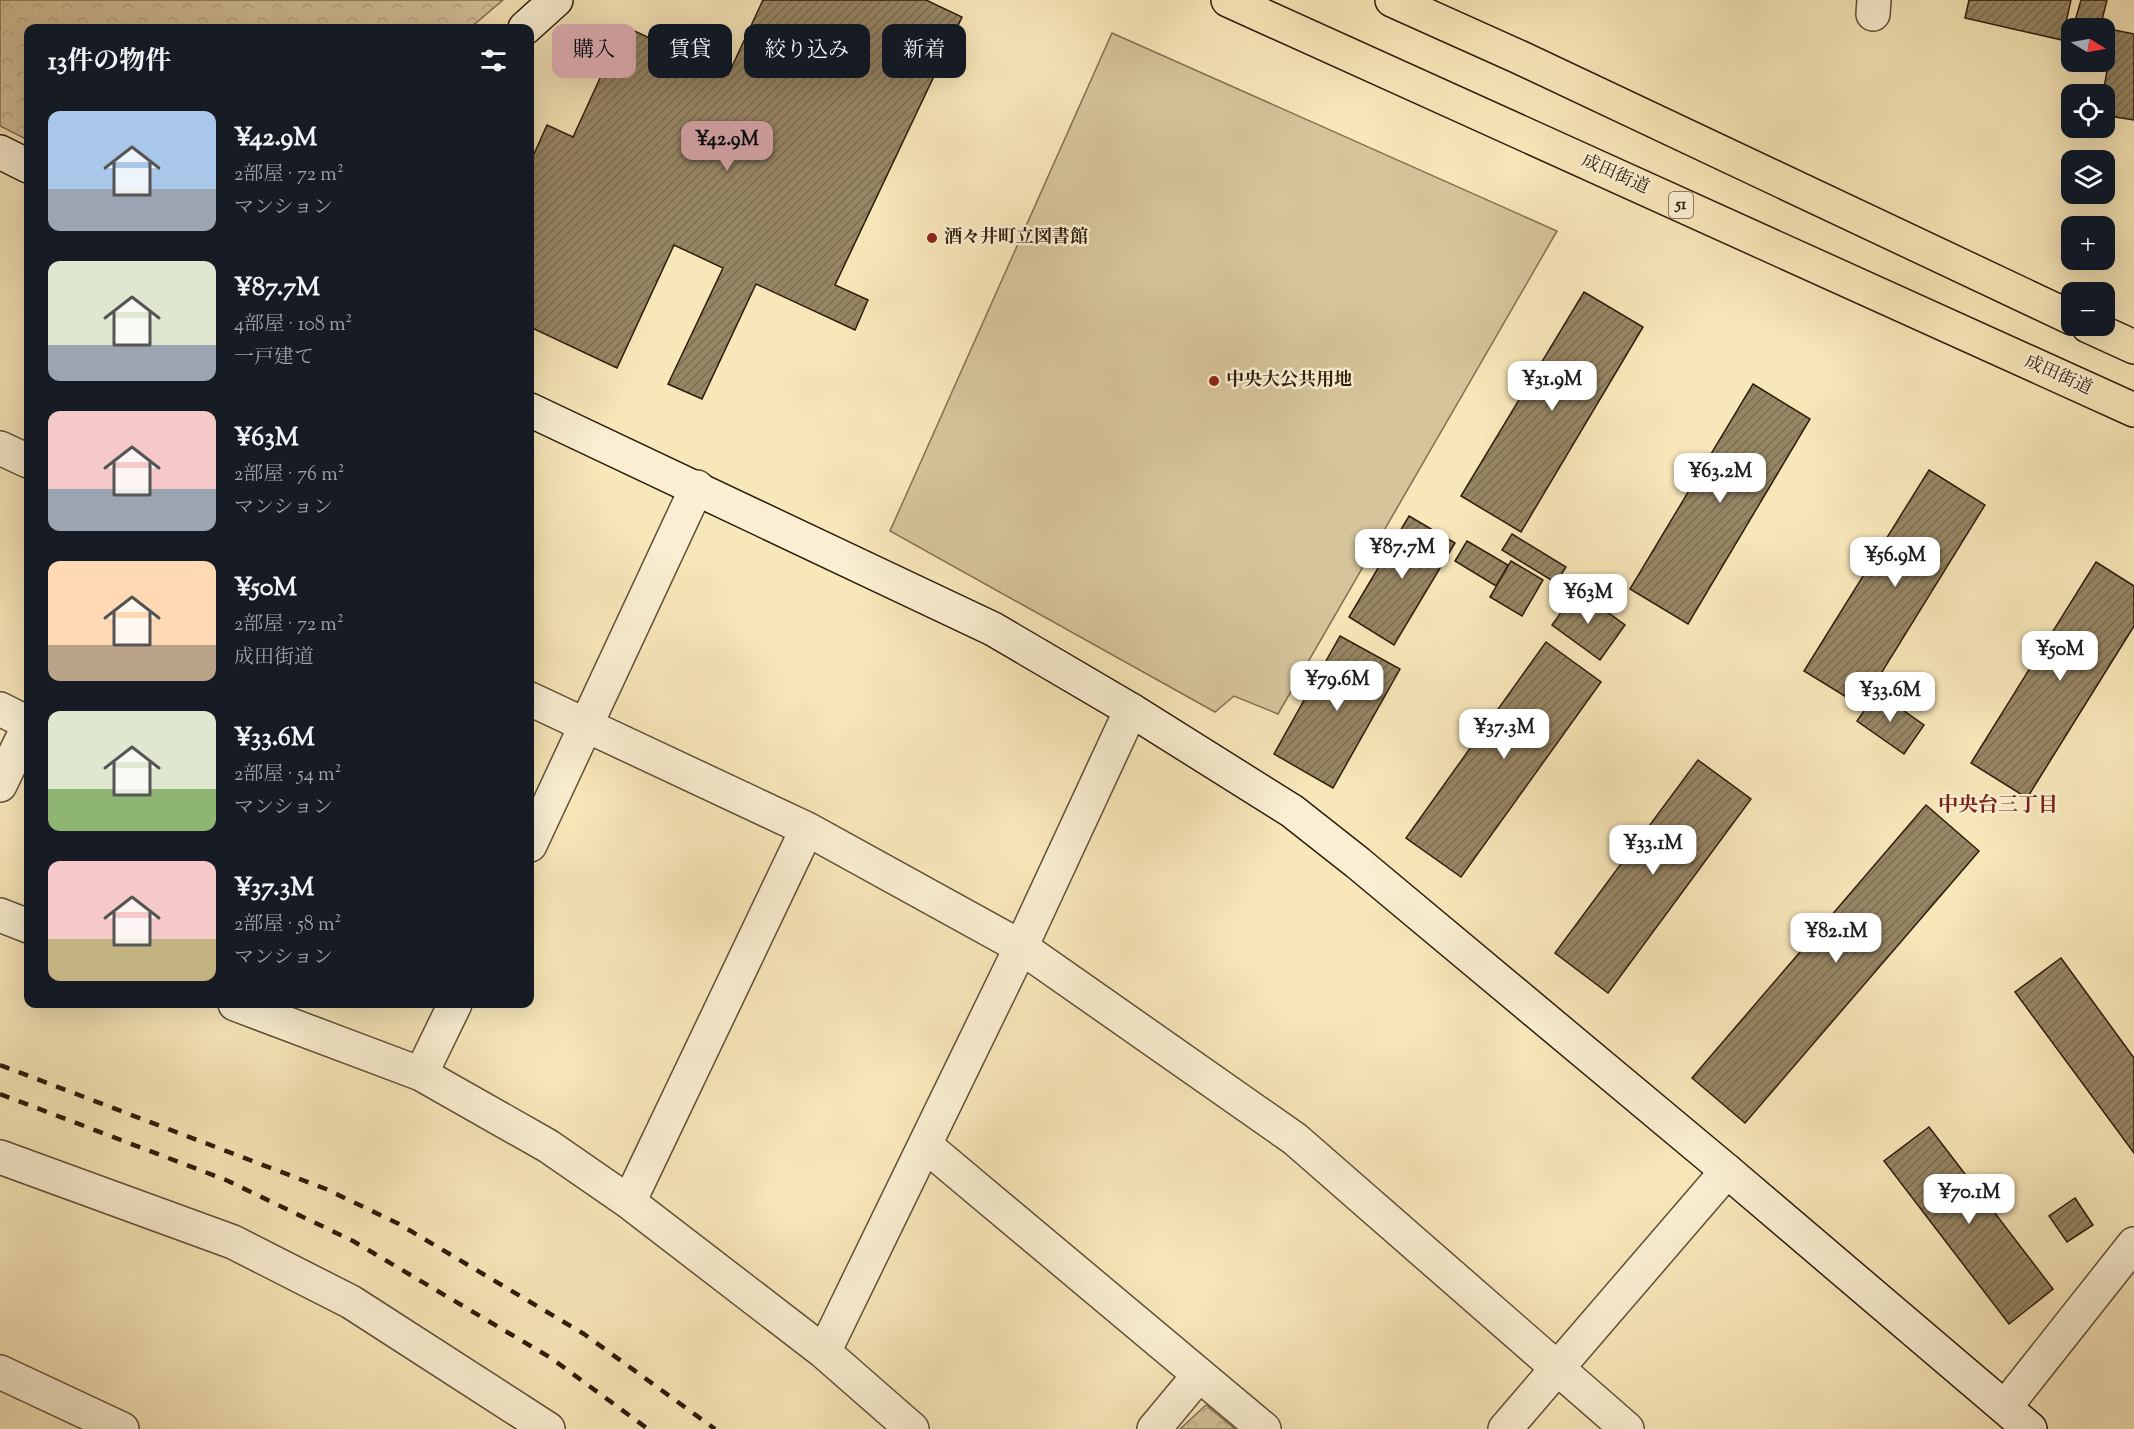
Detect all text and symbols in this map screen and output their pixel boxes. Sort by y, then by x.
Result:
north arrow [2061,18,2115,72]
map controls [2061,18,2115,336]
chip: 購入 [552,24,636,78]
chip: 賃貸 [648,24,732,78]
chip: 絞り込み [744,24,870,78]
chip: 新着 [882,24,966,78]
text: 13件の物件 [48,44,171,81]
icon: filters [477,44,510,77]
button: locate [2061,84,2115,138]
text: ¥42.9M [234,120,317,157]
pin: ¥42.9M [678,121,776,172]
text: ¥42.9M [695,126,759,155]
icon: home [96,135,168,207]
street label: 成田街道 [1577,148,1653,202]
button: layers [2061,150,2115,204]
text: 2部屋 · 72 m² [234,161,344,190]
road number: 51 [1669,192,1693,218]
text: マンション [234,194,333,223]
button: + [2061,216,2115,270]
place label: 酒々井町立図書館 [944,225,1088,251]
marker: 酒々井町立図書館 [925,231,939,245]
text: ¥87.7M [234,270,320,307]
button: − [2061,282,2115,336]
icon: home [96,285,168,357]
text: 4部屋 · 108 m² [234,311,352,340]
text: 一戸建て [234,344,314,373]
street label: 成田街道 [2020,349,2096,403]
pin: ¥31.9M [1503,361,1601,412]
text: ¥31.9M [1522,366,1582,395]
place label: 中央大公共用地 [1226,368,1352,394]
marker: 中央大公共用地 [1207,374,1221,388]
text: ¥63M [234,420,299,457]
icon: home [96,435,168,507]
pin: ¥63.2M [1671,453,1769,504]
text: ¥63.2M [1688,458,1752,487]
text: 2部屋 · 76 m² [234,461,344,490]
text: マンション [234,494,333,523]
pin: ¥87.7M [1353,529,1451,580]
text: ¥87.7M [1369,534,1435,563]
pin: ¥56.9M [1846,537,1944,588]
text: ¥56.9M [1864,542,1926,571]
text: ¥50M [234,570,297,607]
pin: ¥63M [1552,574,1624,625]
text: ¥63M [1563,579,1613,608]
icon: home [96,585,168,657]
text: 2部屋 · 72 m² [234,611,344,640]
pin: ¥50M [2024,631,2096,682]
text: ¥50M [2036,636,2084,665]
text: 成田街道 [234,644,314,673]
pin: ¥79.6M [1288,661,1386,712]
text: ¥79.6M [1304,666,1370,695]
pin: ¥33.6M [1841,672,1939,723]
text: ¥33.6M [1859,677,1921,706]
pin: ¥37.3M [1455,709,1553,760]
text: ¥37.3M [1473,714,1535,743]
text: ¥33.6M [234,720,315,757]
icon: home [96,735,168,807]
text: 2部屋 · 54 m² [234,761,341,790]
district label: 中央台三丁目 [1938,792,2058,821]
text: マンション [234,794,333,823]
pin: ¥33.1M [1604,825,1702,876]
text: ¥33.1M [1623,830,1683,859]
text: ¥37.3M [234,870,314,907]
icon: home [96,885,168,957]
text: 2部屋 · 58 m² [234,911,341,940]
pin: ¥82.1M [1787,913,1885,964]
text: ¥82.1M [1804,918,1868,947]
text: マンション [234,944,333,973]
pin: ¥70.1M [1920,1174,2018,1225]
text: ¥70.1M [1938,1179,2000,1208]

